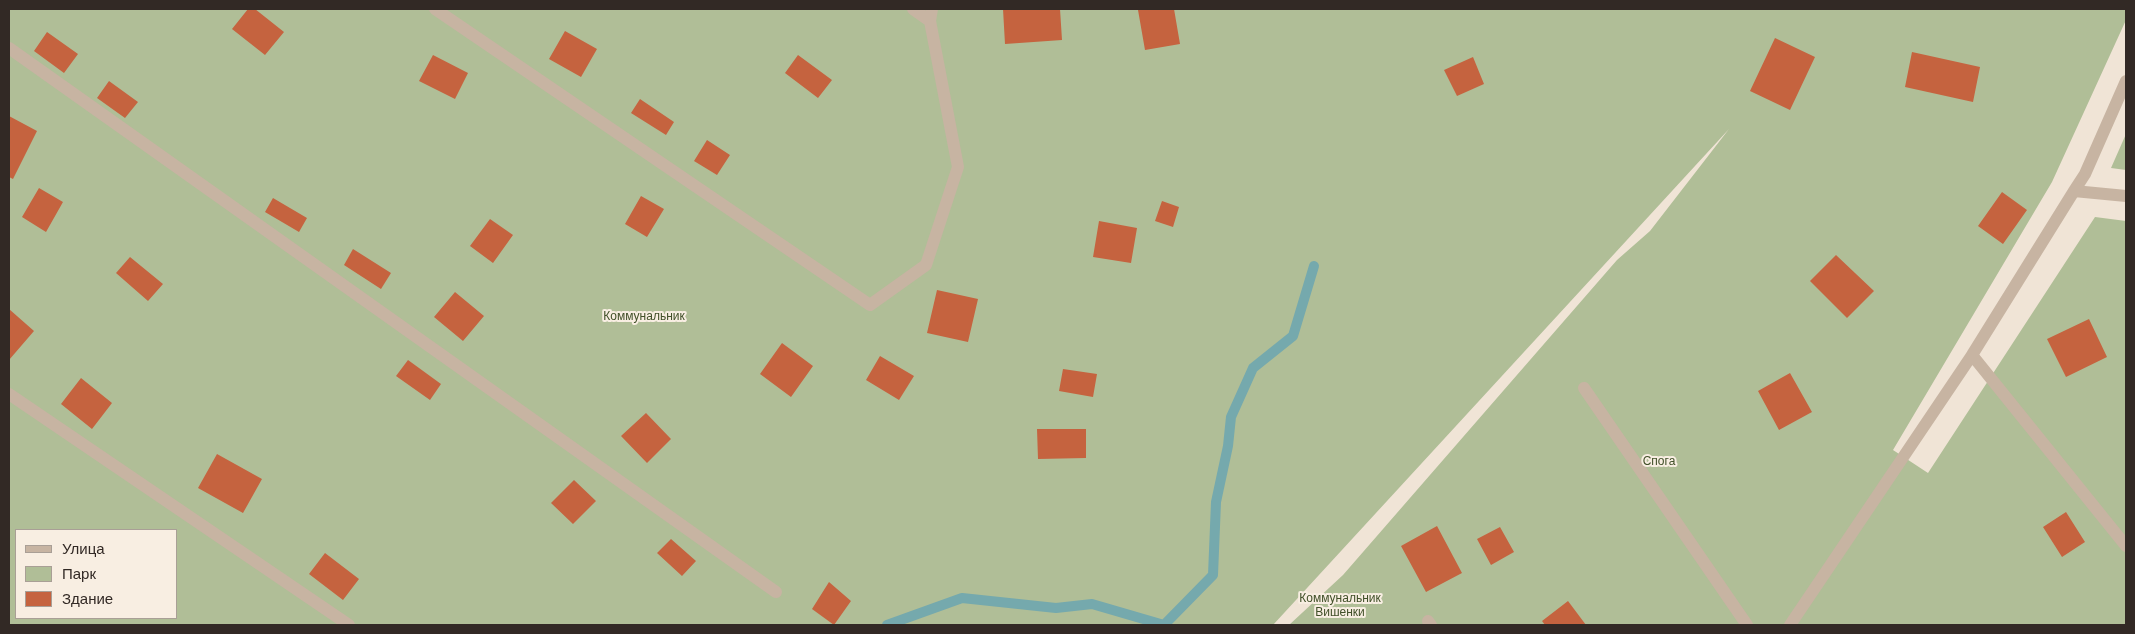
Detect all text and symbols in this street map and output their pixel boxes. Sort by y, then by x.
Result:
park label: Коммунальник [603,310,685,324]
park label: Спога [1643,455,1675,469]
legend [15,529,178,619]
text: Улица [62,540,105,557]
text: Парк [62,565,96,582]
text: Здание [62,590,113,607]
park label: Коммунальник Вишенки [1299,592,1381,620]

